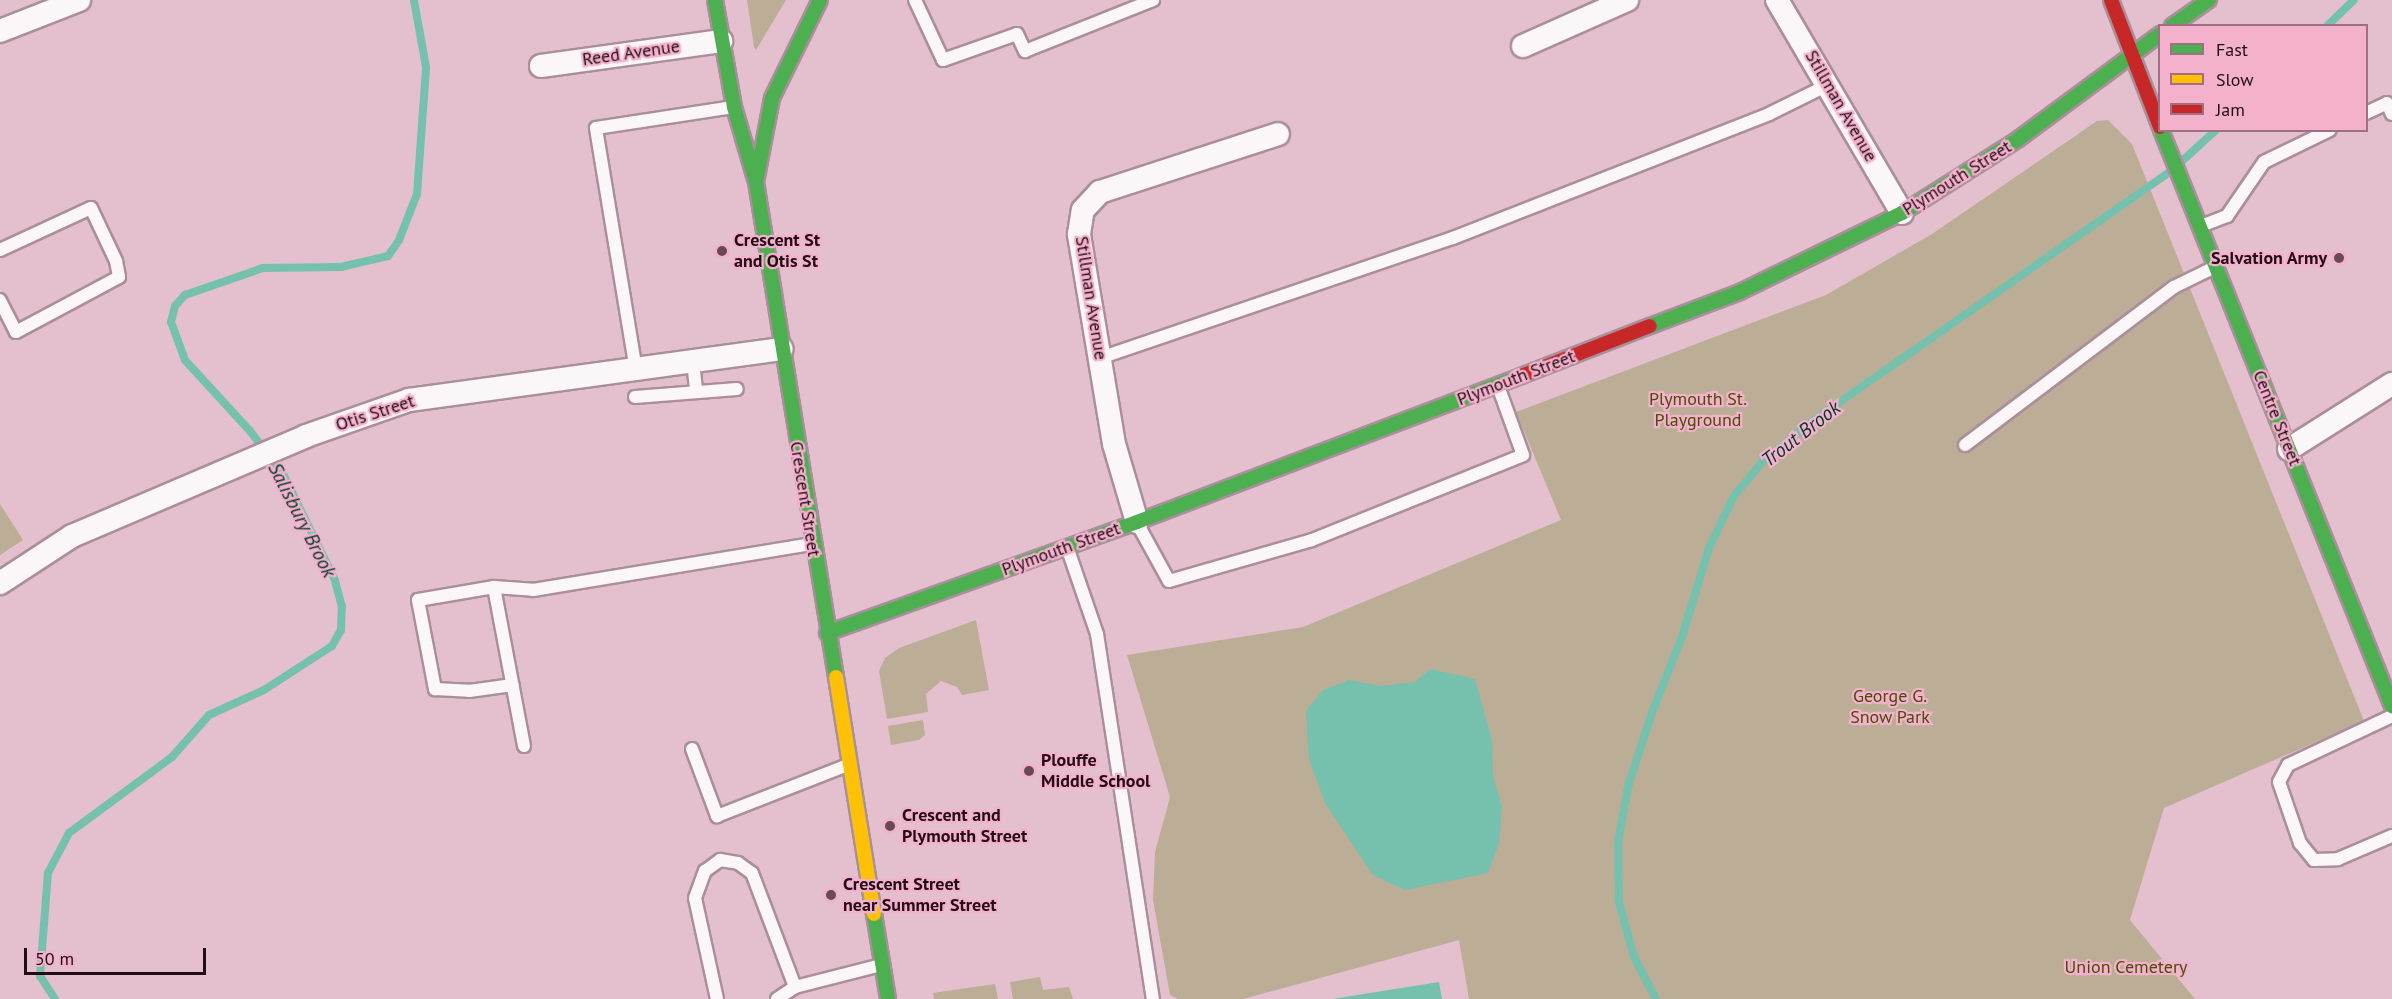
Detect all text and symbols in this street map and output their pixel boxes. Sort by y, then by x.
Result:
legend [2158,24,2368,132]
street label: Reed Avenue [581,35,681,71]
text: Fast [2216,38,2248,61]
street label: Stillman Avenue [1800,46,1882,166]
text: Slow [2216,68,2254,91]
text: Jam [2216,98,2245,121]
street label: Plymouth Street [1899,136,2015,220]
place label: Crescent St and Otis St [734,230,820,272]
street label: Stillman Avenue [1071,234,1111,362]
marker: Crescent St and Otis St [715,244,729,258]
place label: Salvation Army [2210,247,2327,269]
marker: Salvation Army [2332,251,2346,265]
street label: Plymouth Street [1454,346,1578,410]
street label: Centre Street [2248,367,2306,469]
park label: Plymouth St. Playground [1649,389,1747,432]
street label: Otis Street [333,390,417,436]
water label: Trout Brook [1757,396,1845,472]
street label: Crescent Street [785,440,825,558]
water label: Salisbury Brook [263,458,341,582]
street label: Plymouth Street [999,518,1123,580]
park label: George G. Snow Park [1850,686,1930,728]
place label: Plouffe Middle School [1041,750,1150,792]
marker: Plouffe Middle School [1022,764,1036,778]
place label: Crescent and Plymouth Street [902,805,1027,848]
marker: Crescent and Plymouth Street [883,819,897,833]
place label: Crescent Street near Summer Street [843,874,997,916]
marker: Crescent Street near Summer Street [824,888,838,902]
scale bar [27,936,208,974]
text: 50 m [35,947,74,970]
park label: Union Cemetery [2065,956,2187,978]

